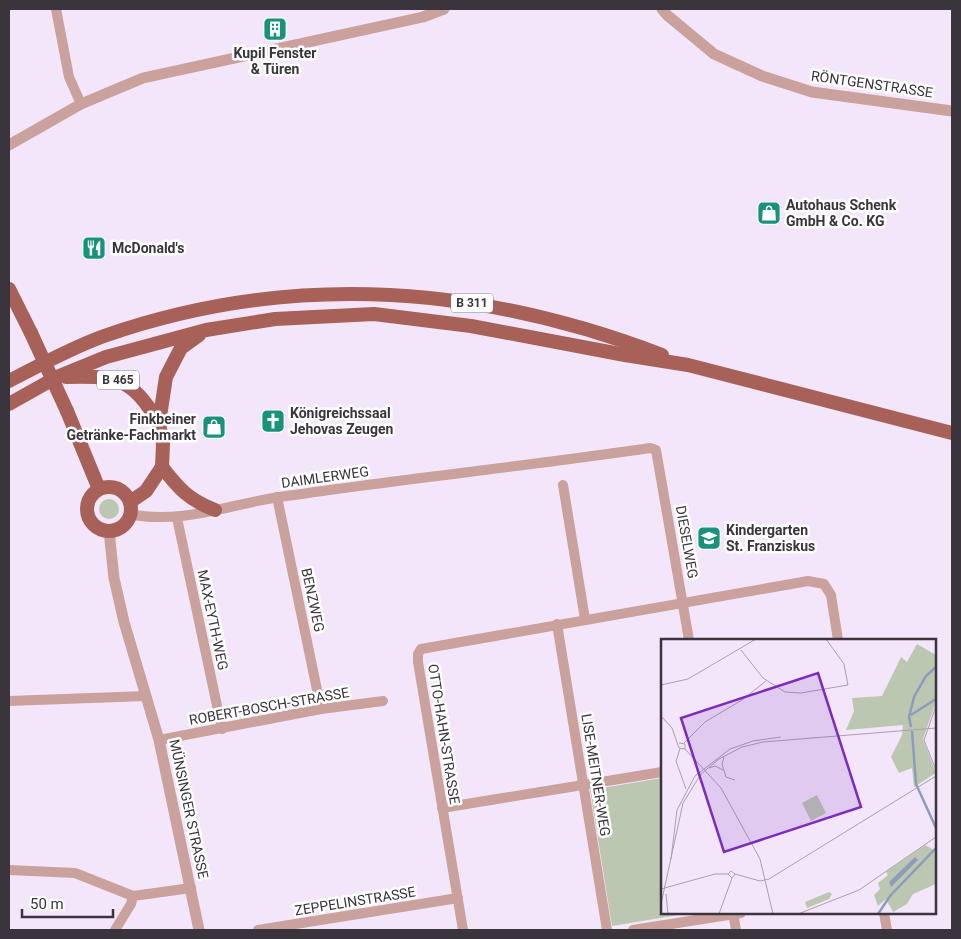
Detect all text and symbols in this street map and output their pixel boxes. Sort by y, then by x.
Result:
building icon: Kupil Fenster & Türen [262,16,288,42]
place label: Kupil Fenster & Türen [234,45,316,77]
street label: RÖNTGENSTRASSE [810,68,934,100]
place label: Autohaus Schenk GmbH & Co. KG [786,197,897,229]
shop icon: Autohaus Schenk GmbH & Co. KG [756,200,782,226]
restaurant icon: McDonald's [81,235,107,261]
place label: McDonald's [112,240,184,256]
road number: B 311 [451,294,493,312]
road number: B 465 [97,370,139,390]
place label: Königreichssaal Jehovas Zeugen [290,405,393,437]
church icon: Königreichssaal Jehovas Zeugen [260,408,286,434]
place label: Finkbeiner Getränke-Fachmarkt [66,411,196,443]
shop icon: Finkbeiner Getränke-Fachmarkt [201,414,227,440]
street label: DAIMLERWEG [280,463,370,491]
street label: DIESELWEG [673,504,701,580]
place label: Kindergarten St. Franziskus [726,522,815,554]
school or university icon: Kindergarten St. Franziskus [696,525,722,551]
street label: BENZWEG [298,567,328,633]
street label: MAX-EYTH-WEG [195,568,231,672]
inset map [661,639,936,914]
street label: OTTO-HAHN-STRASSE [425,663,463,805]
street label: ROBERT-BOSCH-STRASSE [188,684,350,728]
street label: LISE-MEITNER-WEG [578,713,614,837]
street label: MÜNSINGER STRASSE [166,738,212,880]
street label: ZEPPELINSTRASSE [293,884,417,918]
scale bar [22,886,114,918]
text: 50 m [30,895,64,913]

